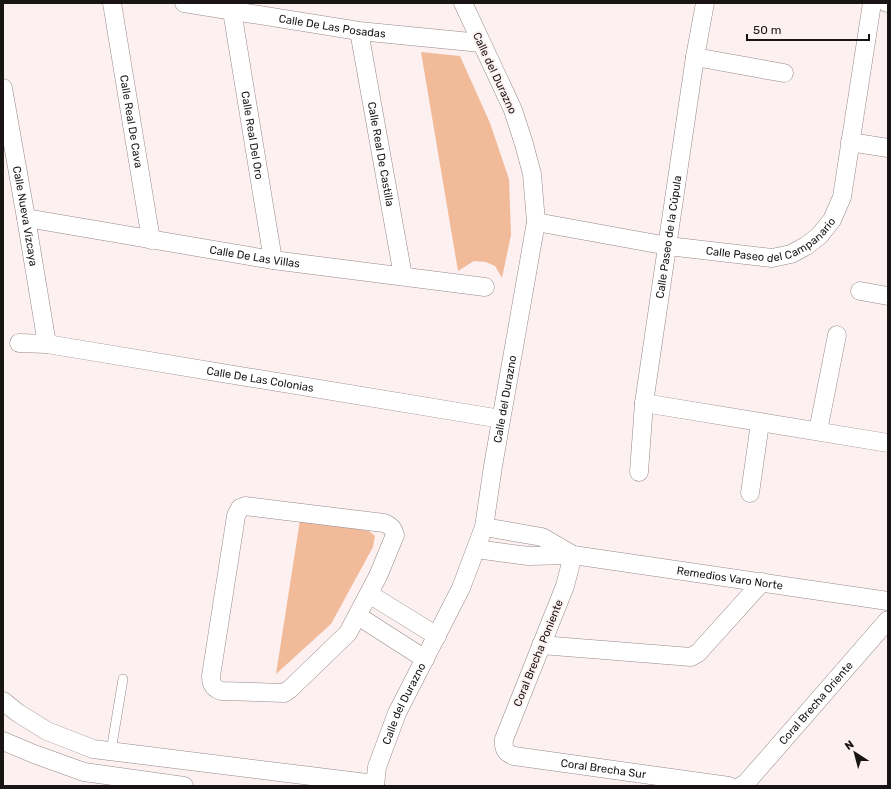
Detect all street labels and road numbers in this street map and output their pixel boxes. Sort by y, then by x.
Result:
street label: Calle De Las Posadas [278,12,387,41]
street label: Calle del Durazno [470,30,519,116]
street label: Calle Real De Cava [117,74,145,169]
street label: Calle Real Del Oro [238,90,266,181]
street label: Calle Real De Castilla [365,101,396,208]
street label: Calle Nueva Vizcaya [10,165,40,267]
street label: Calle Paseo de la Cúpula [653,175,684,299]
street label: Calle Paseo del Campanario [705,215,838,265]
street label: Calle De Las Villas [209,243,301,270]
street label: Calle del Durazno [491,354,519,444]
street label: Calle De Las Colonias [205,364,315,395]
street label: Remedios Varo Norte [676,564,784,593]
street label: Coral Brecha Poniente [511,598,566,709]
street label: Coral Brecha Oriente [776,659,856,747]
street label: Calle del Durazno [380,661,429,746]
street label: Coral Brecha Sur [560,757,648,781]

